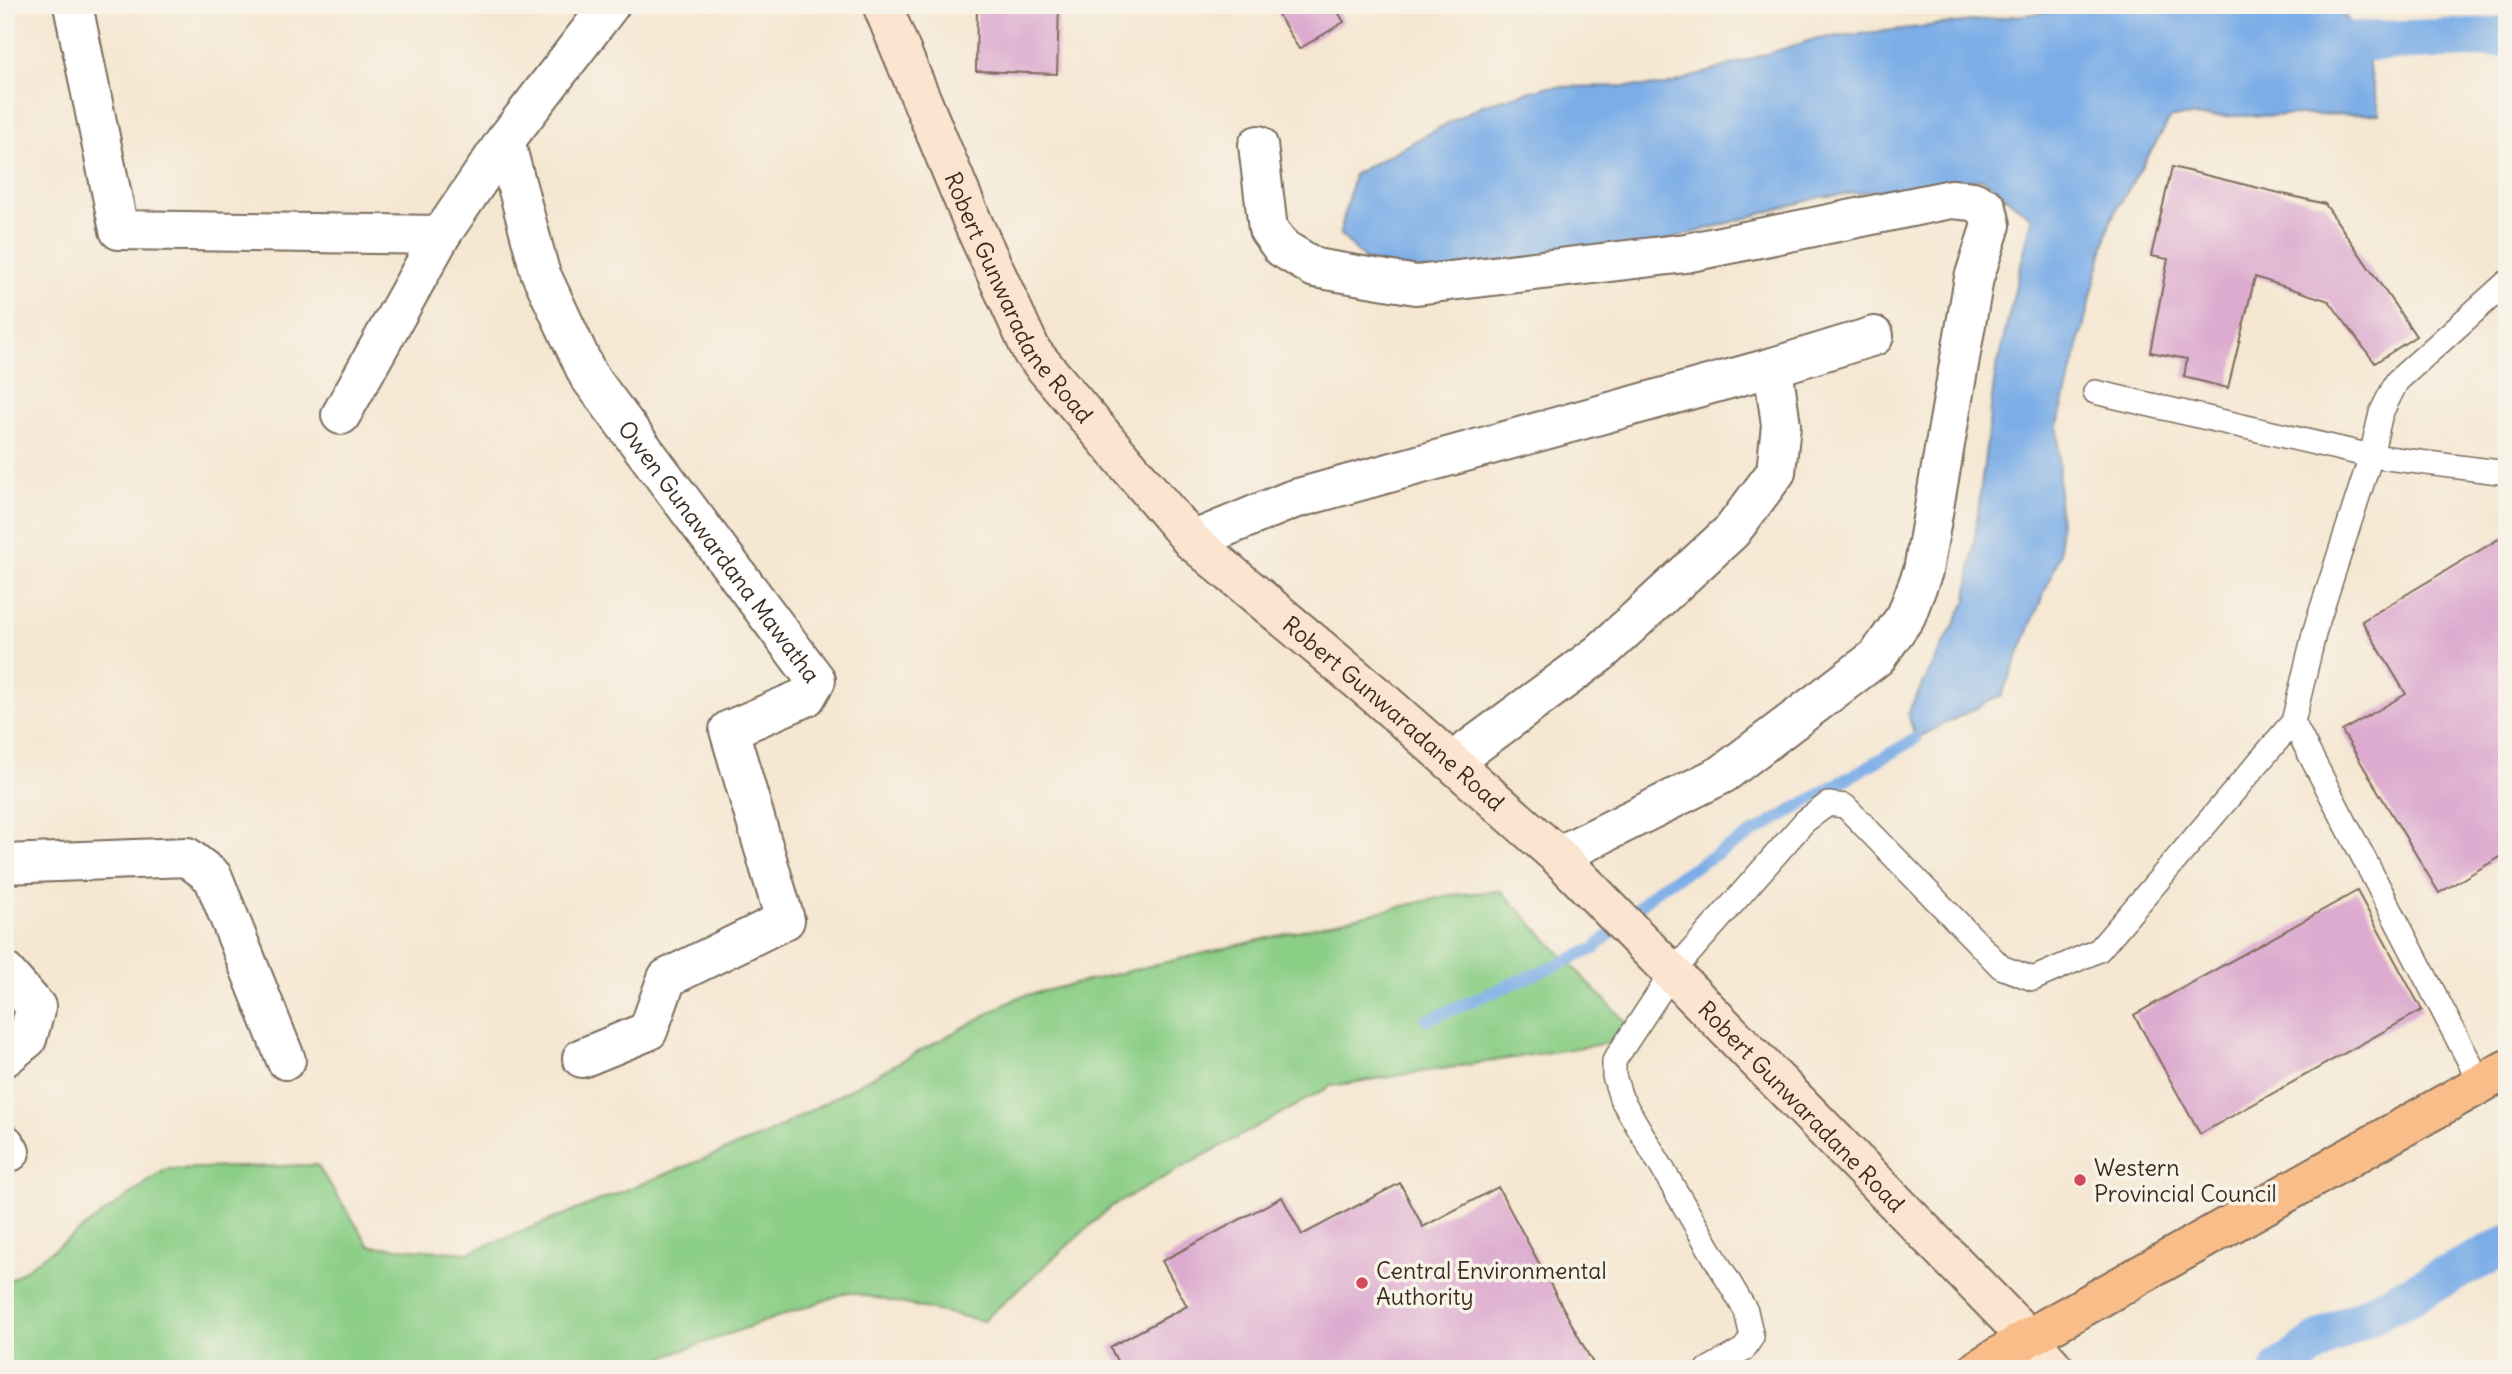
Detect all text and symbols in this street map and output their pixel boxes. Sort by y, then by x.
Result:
street label: Robert Gunwaradane Road [939,168,1100,428]
street label: Owen Gunawardana Mawatha [612,414,827,688]
street label: Robert Gunwaradane Road [1277,609,1511,817]
street label: Robert Gunwaradane Road [1693,994,1911,1218]
place label: Western Provincial Council [2094,1153,2277,1208]
marker: Western Provincial Council [2072,1172,2088,1188]
place label: Central Environmental Authority [1376,1256,1607,1311]
marker: Central Environmental Authority [1354,1275,1370,1291]

